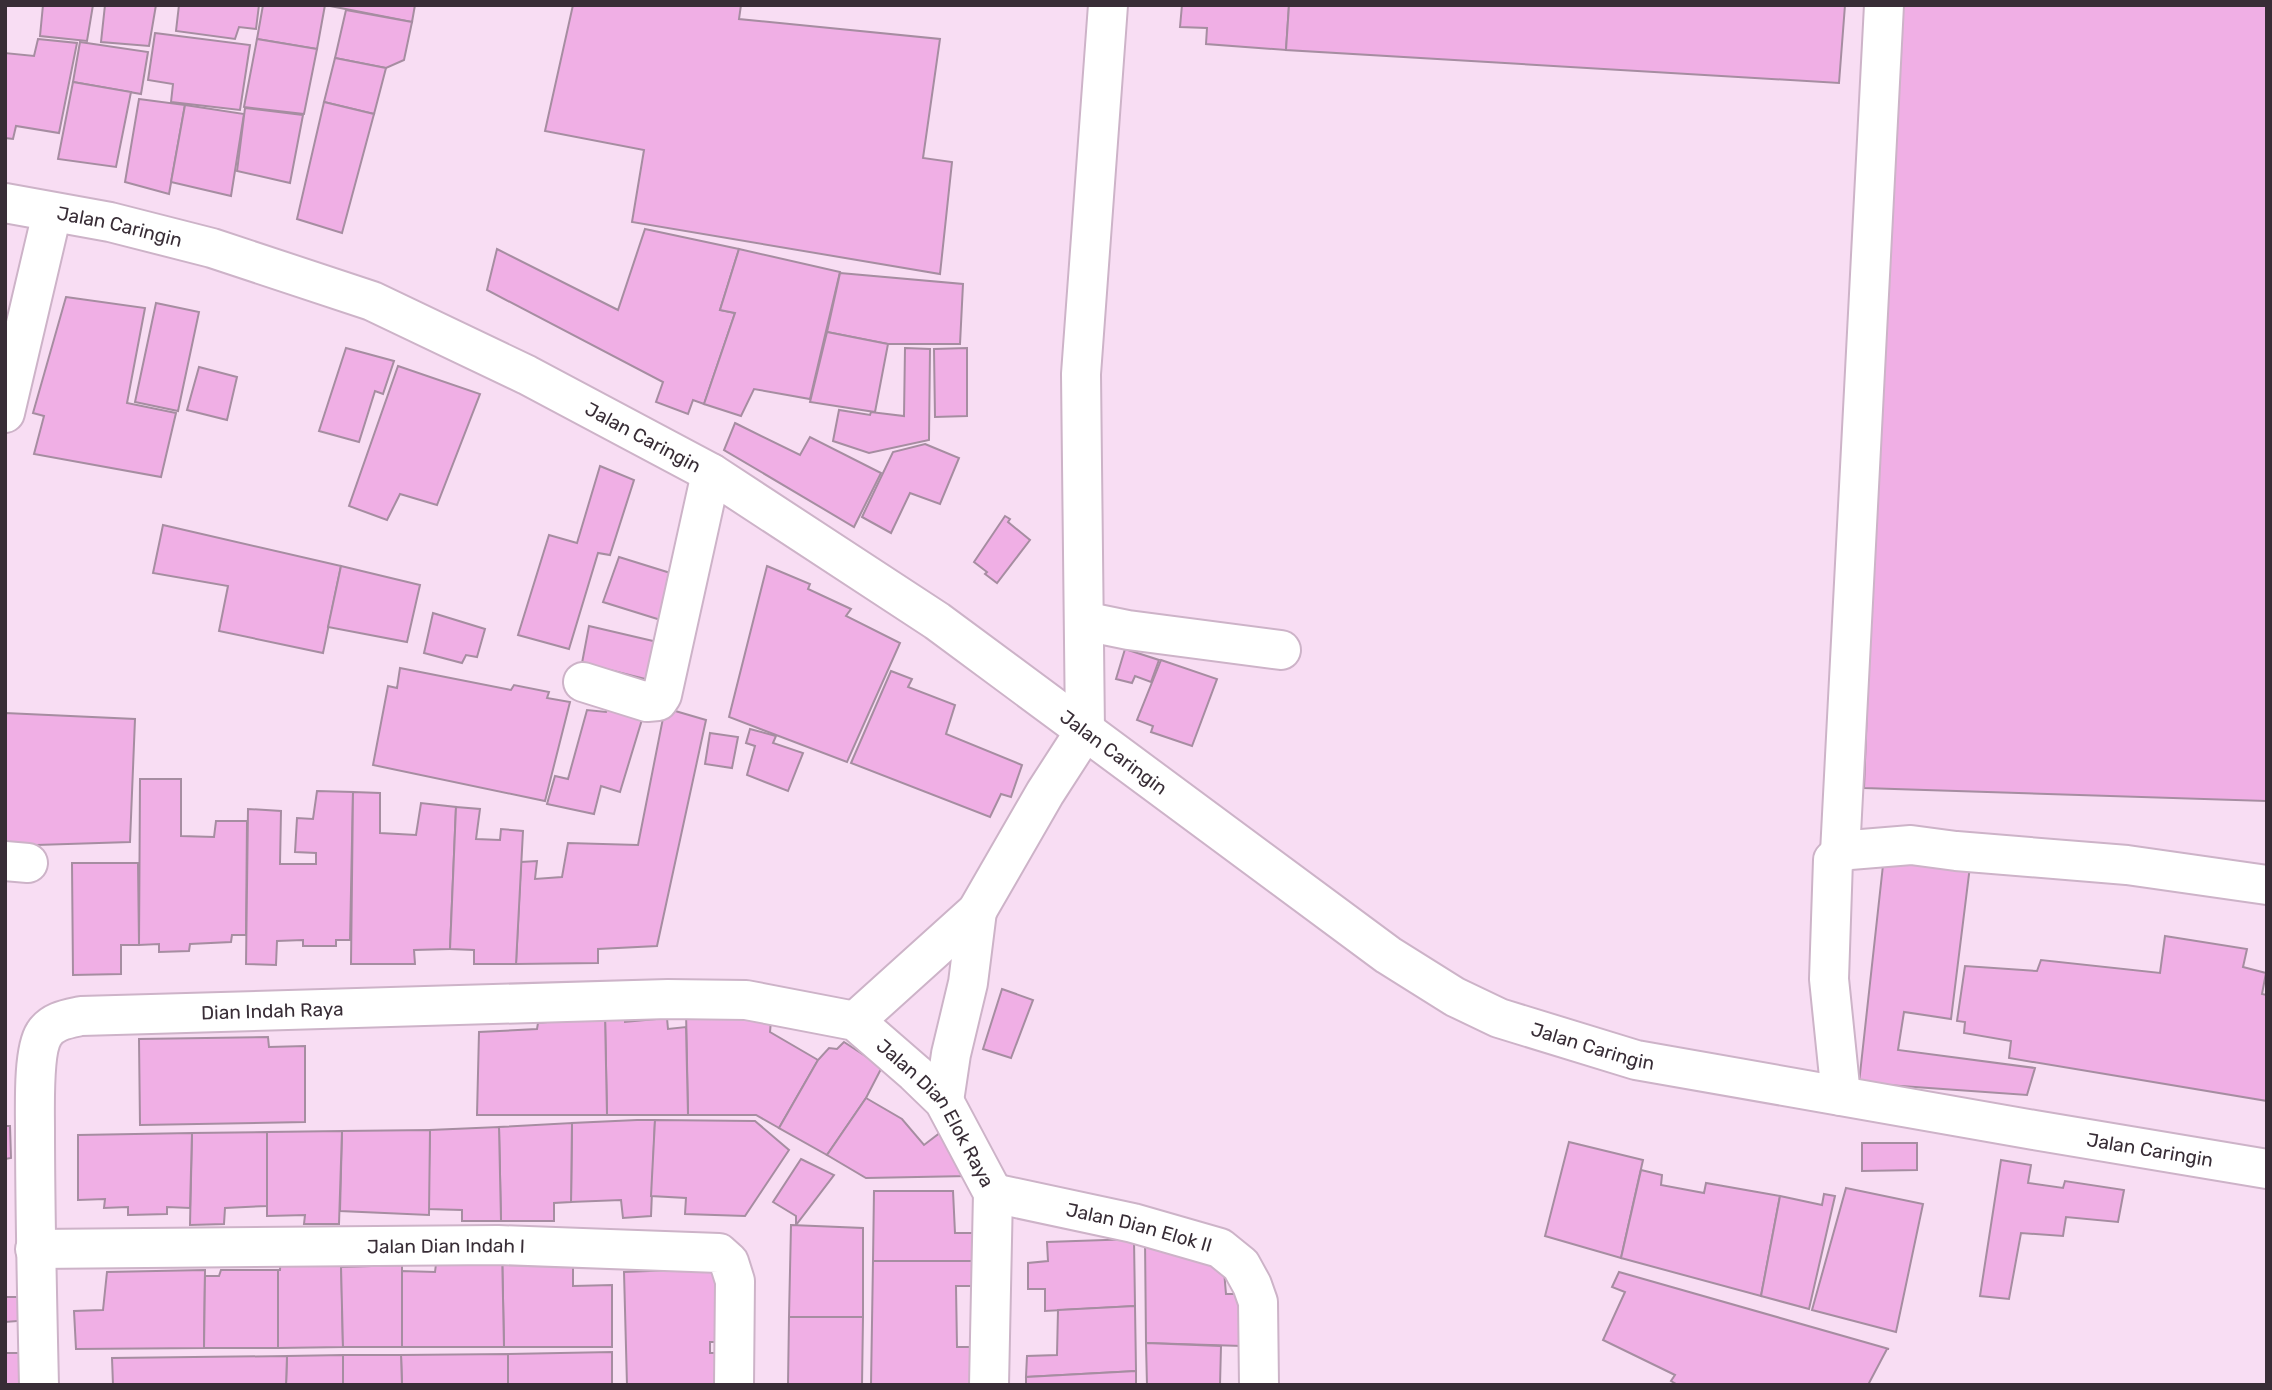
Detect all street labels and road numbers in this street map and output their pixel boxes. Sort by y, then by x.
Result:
street label: Jalan Caringin [55,201,185,251]
street label: Jalan Caringin [581,397,705,477]
street label: Jalan Caringin [1056,705,1172,799]
street label: Dian Indah Raya [201,997,344,1024]
street label: Jalan Caringin [1528,1017,1656,1075]
street label: Jalan Dian Elok Raya [872,1034,999,1191]
street label: Jalan Caringin [2085,1128,2215,1171]
street label: Jalan Dian Elok II [1064,1197,1215,1257]
street label: Jalan Dian Indah I [367,1233,525,1258]

